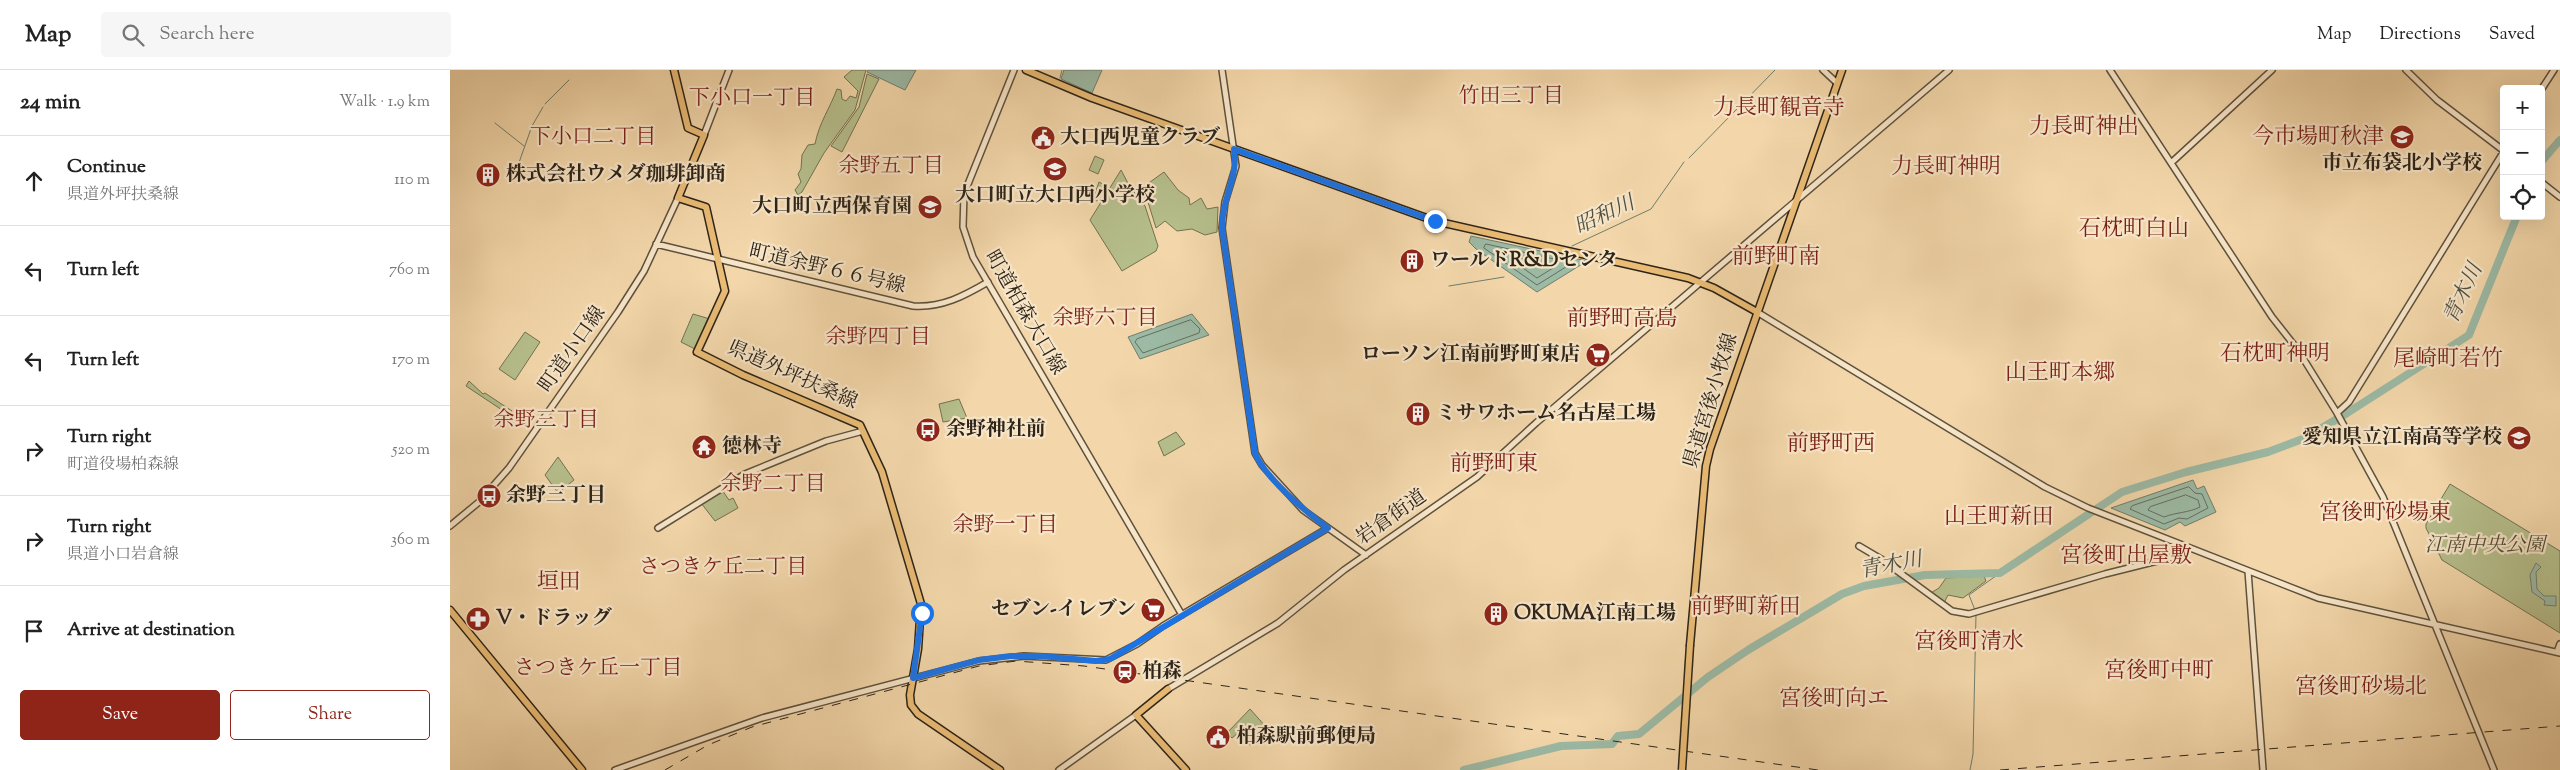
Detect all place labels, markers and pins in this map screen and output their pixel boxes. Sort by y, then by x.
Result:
place label: 大口西児童クラブ [1060,124,1220,153]
school or university icon: 市立布袋北小学校 [2389,124,2415,150]
public building icon: 大口西児童クラブ [1030,125,1056,151]
place label: 市立布袋北小学校 [2322,150,2482,179]
school or university icon: 大口町立大口西小学校 [1042,156,1068,182]
place label: 株式会社ウメダ珈琲卸商 [506,161,725,190]
building icon: 株式会社ウメダ珈琲卸商 [475,162,501,188]
place label: 大口町立大口西小学校 [955,182,1155,211]
place label: 大口町立西保育園 [752,193,912,222]
school or university icon: 大口町立西保育園 [917,194,943,220]
place label: ワールドR&Dセンタ [1430,247,1618,276]
building icon: ワールドR&Dセンタ [1399,248,1425,274]
place label: ローソン江南前野町東店 [1361,341,1580,370]
supermarket icon: ローソン江南前野町東店 [1585,342,1611,368]
place label: ミサワホーム名古屋工場 [1436,400,1656,429]
building icon: ミサワホーム名古屋工場 [1405,401,1431,427]
place label: 余野神社前 [946,416,1046,445]
bus stop icon: 余野神社前 [915,417,941,443]
place label: 愛知県立江南高等学校 [2302,424,2502,453]
school or university icon: 愛知県立江南高等学校 [2506,425,2532,451]
place label: 徳林寺 [722,433,782,462]
temple icon: 徳林寺 [691,434,717,460]
place label: 余野三丁目 [506,482,606,511]
bus stop icon: 余野三丁目 [476,483,502,509]
place label: セブン-イレブン [991,596,1136,625]
supermarket icon: セブン-イレブン [1140,597,1166,623]
place label: OKUMA江南工場 [1514,600,1676,629]
building icon: OKUMA江南工場 [1483,601,1509,627]
place label: V・ドラッグ [496,605,612,634]
pharmacy icon: V・ドラッグ [465,606,491,632]
place label: 柏森 [1142,658,1182,687]
station icon: 柏森 [1112,659,1138,685]
place label: 柏森駅前郵便局 [1236,723,1376,752]
public building icon: 柏森駅前郵便局 [1205,724,1231,750]

